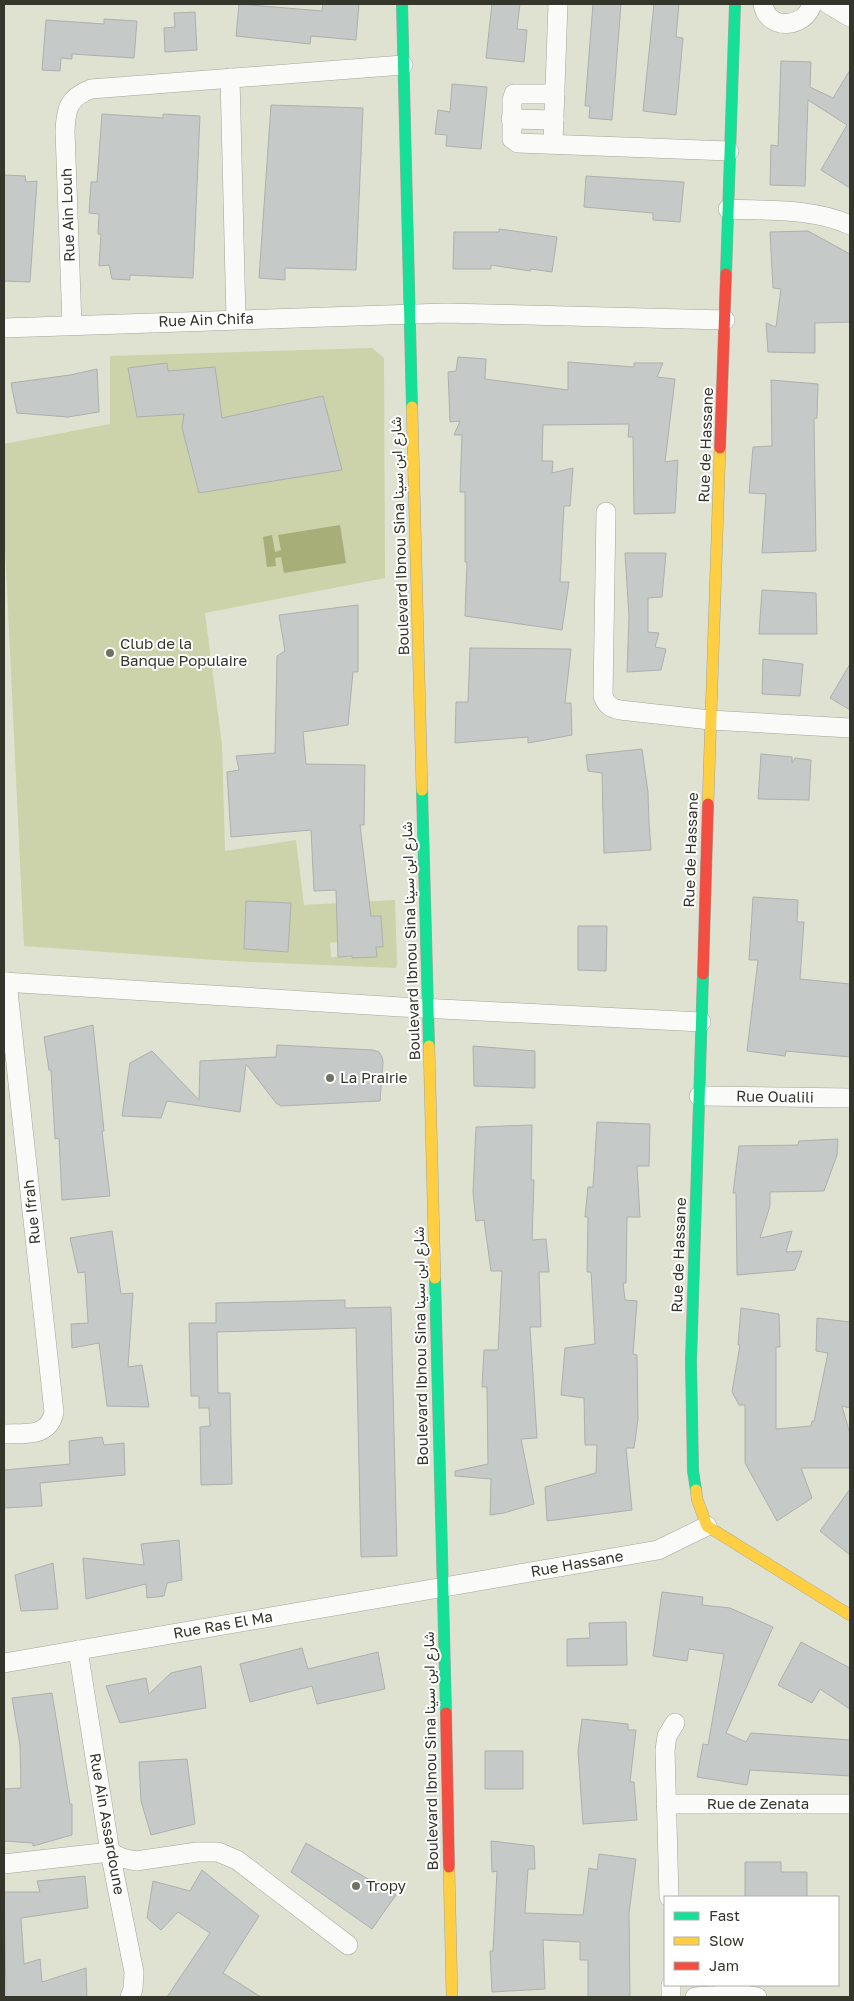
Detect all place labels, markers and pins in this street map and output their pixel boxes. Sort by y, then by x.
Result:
place label: Club de la Banque Populaire [120,634,247,669]
marker: Club de la Banque Populaire [104,647,116,659]
place label: La Prairie [340,1068,408,1086]
marker: La Prairie [324,1072,336,1084]
place label: Tropy [366,1876,407,1894]
marker: Tropy [350,1880,362,1892]

